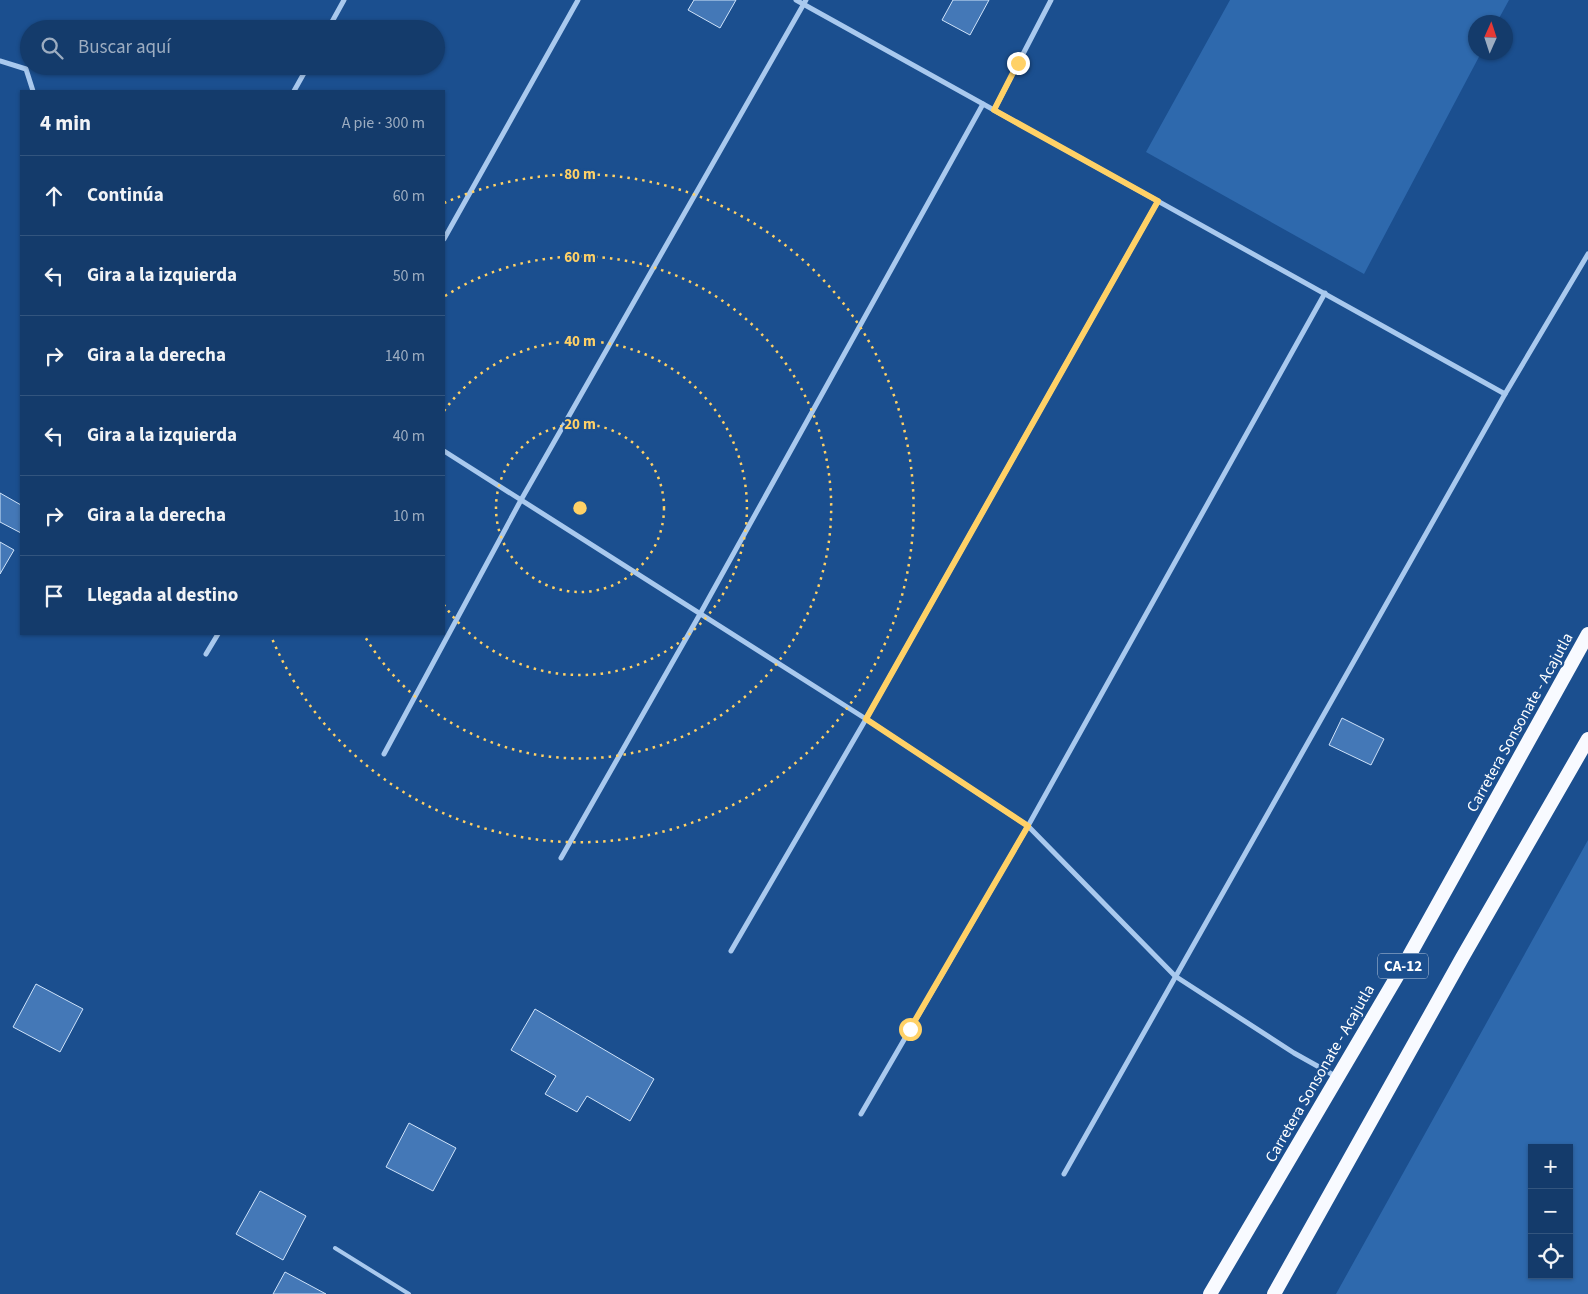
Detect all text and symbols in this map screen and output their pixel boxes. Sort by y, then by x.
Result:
north arrow [1468,15,1513,60]
search box [20,20,445,75]
icon: search [38,34,66,62]
text: Buscar aquí [78,34,171,61]
route end [1007,52,1030,75]
text: 4 min [40,108,91,138]
text: A pie · 300 m [342,112,425,134]
text: 80 m [564,164,596,185]
icon: ahead [40,182,68,210]
text: Continúa [87,182,164,209]
text: 60 m [393,185,425,207]
text: 60 m [564,247,596,268]
icon: left [40,262,68,290]
text: Gira a la izquierda [87,262,237,289]
text: 50 m [393,265,425,287]
text: 40 m [564,331,596,352]
icon: right [40,342,68,370]
text: Gira a la derecha [87,342,226,369]
text: 140 m [385,345,425,367]
text: 20 m [564,414,596,435]
icon: left [40,422,68,450]
text: Gira a la izquierda [87,422,237,449]
text: 40 m [393,425,425,447]
centre of rings [571,499,589,517]
icon: right [40,502,68,530]
text: Gira a la derecha [87,502,226,529]
text: 10 m [393,505,425,527]
icon: arrive [40,582,68,610]
text: Llegada al destino [87,582,238,609]
street label: Carretera Sonsonate - Acajutla [1461,629,1578,816]
road number: CA-12 [1378,954,1428,978]
street label: Carretera Sonsonate - Acajutla [1260,981,1380,1166]
route start [899,1018,922,1041]
map controls [1528,1144,1573,1279]
button: + [1528,1144,1573,1189]
button: − [1528,1189,1573,1234]
button: locate [1528,1234,1573,1279]

